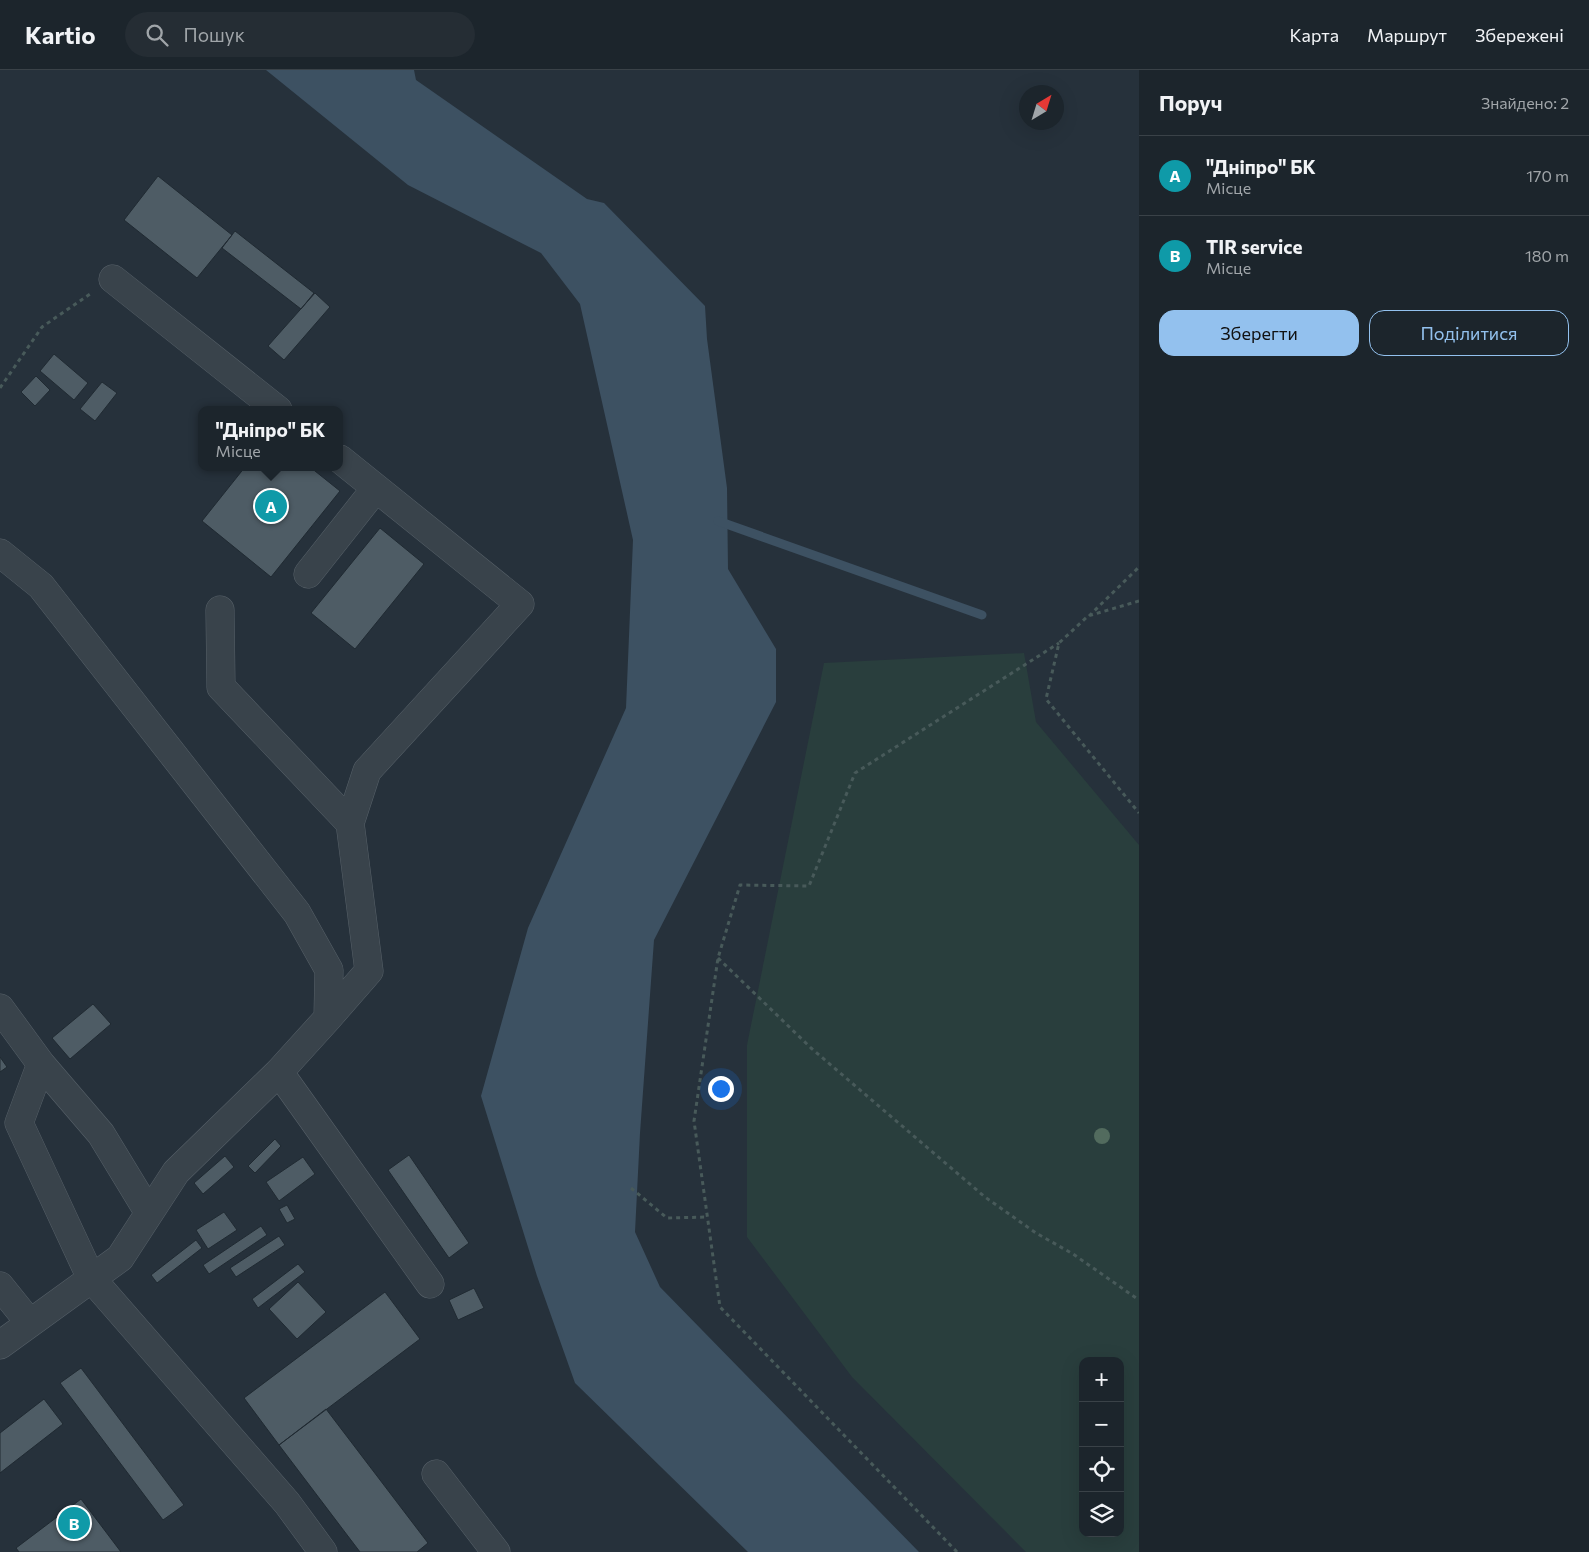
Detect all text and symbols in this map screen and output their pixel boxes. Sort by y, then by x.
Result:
search box [125,12,475,57]
text: Kartio [25,20,95,49]
icon: search [143,21,171,49]
text: Пошук [183,23,245,46]
text: Карта [1289,24,1339,46]
text: Маршрут [1367,24,1447,46]
text: Збережені [1475,24,1564,46]
north arrow [1019,85,1064,130]
text: Поруч [1159,90,1222,115]
text: Знайдено: 2 [1481,93,1569,112]
text: "Дніпро" БК [1206,155,1316,178]
text: A [1169,166,1181,185]
text: 170 m [1526,166,1569,185]
text: Місце [1206,178,1251,197]
text: TIR service [1206,235,1303,258]
text: B [1170,246,1180,265]
text: 180 m [1525,246,1569,265]
text: Місце [1206,258,1251,277]
button: Зберегти [1159,310,1359,356]
button: Поділитися [1369,310,1569,356]
popup [198,406,343,471]
text: "Дніпро" БК [216,418,325,441]
text: Місце [216,441,261,460]
pin: A [255,487,287,525]
your location [708,1076,734,1102]
map controls [1079,1357,1124,1537]
button: + [1079,1357,1124,1402]
button: − [1079,1402,1124,1447]
button: locate [1079,1447,1124,1492]
button: layers [1079,1492,1124,1537]
pin: B [58,1504,90,1542]

